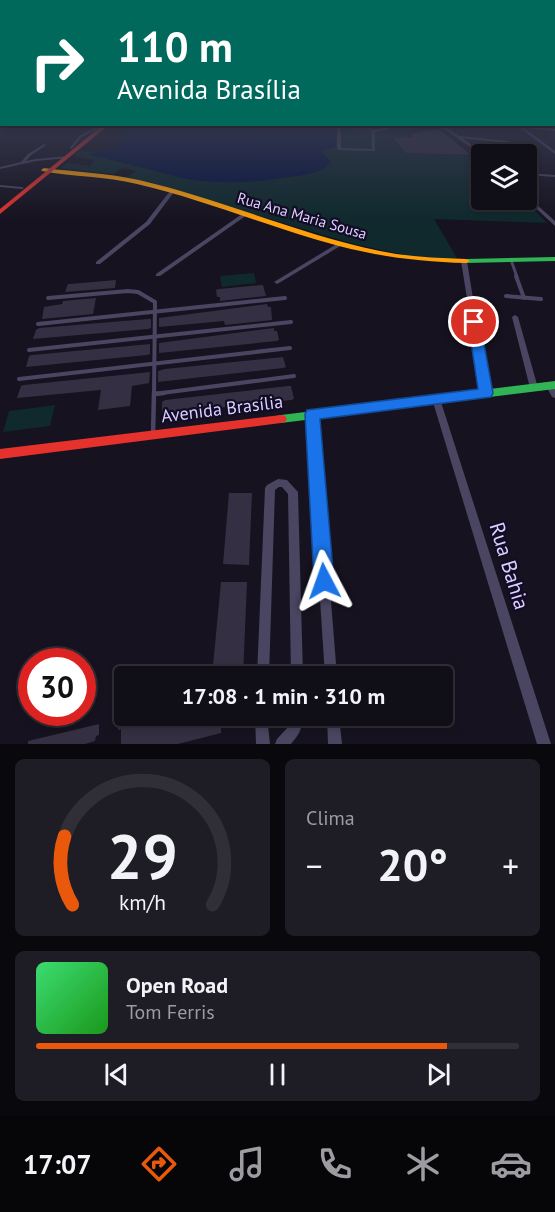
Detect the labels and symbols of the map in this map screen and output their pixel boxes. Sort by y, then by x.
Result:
street label: Rua Ana Maria Sousa [235,188,369,243]
pin [448,296,499,347]
street label: Avenida Brasília [160,390,284,427]
street label: Rua Bahia [483,519,536,613]
position arrow [292,549,356,613]
speed limit sign: 30 [18,648,96,726]

